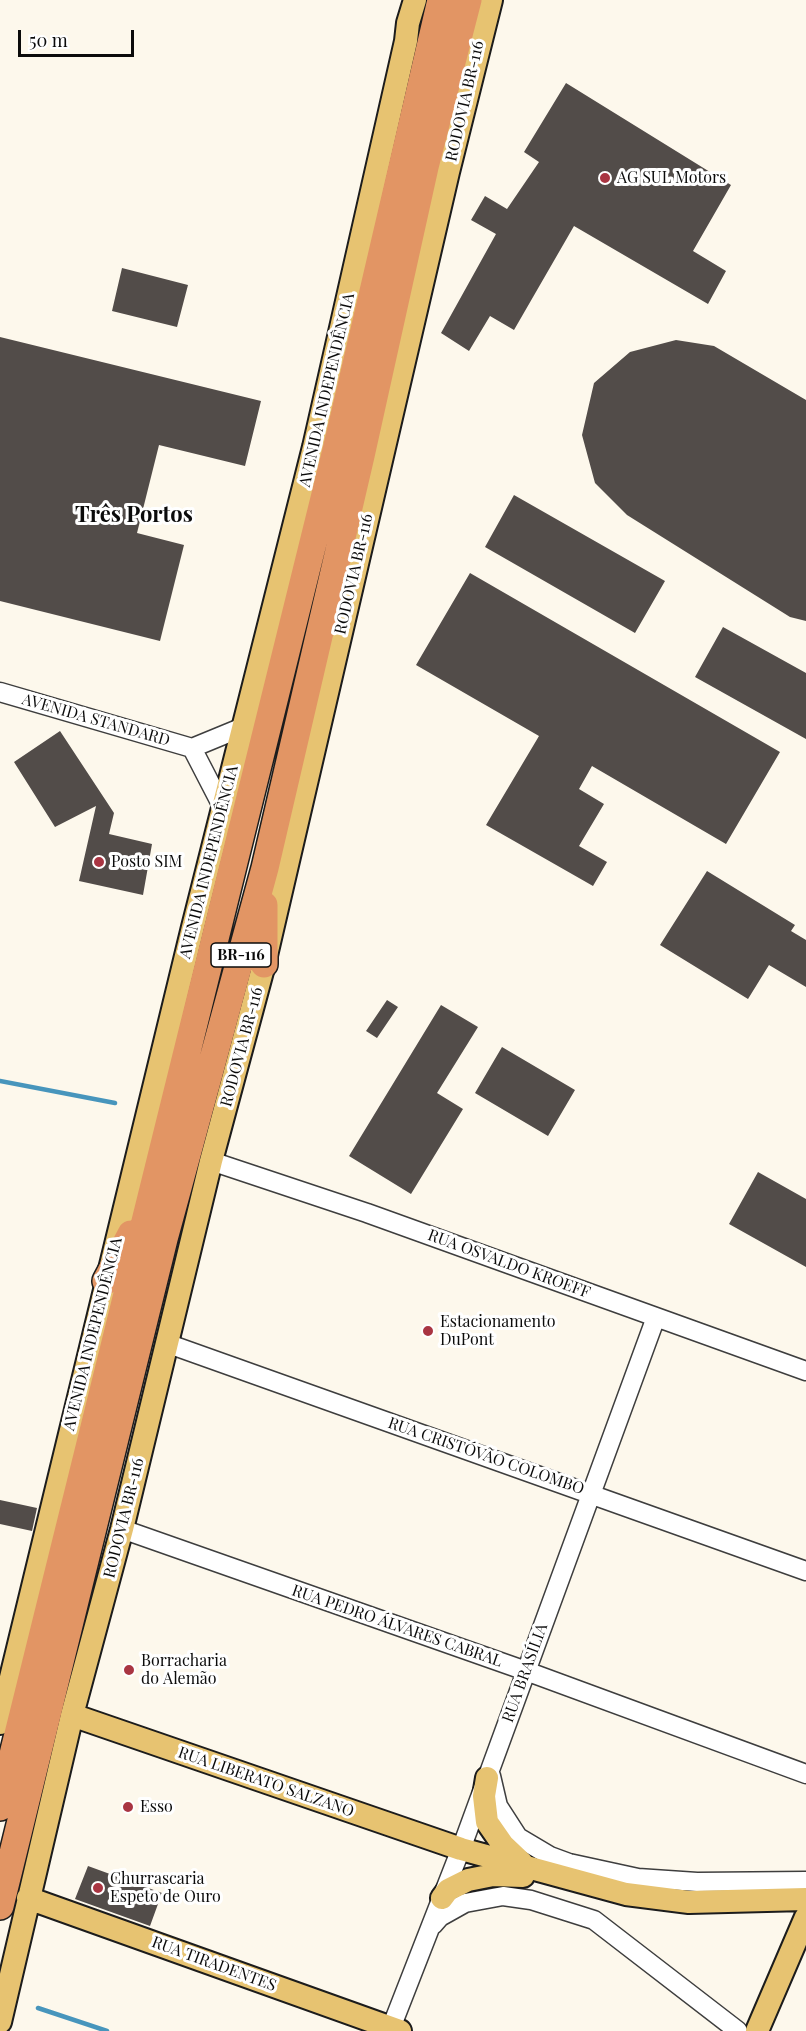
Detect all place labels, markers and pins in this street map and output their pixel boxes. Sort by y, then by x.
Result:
place label: AG SUL Motors [617,168,726,188]
marker: AG SUL Motors [598,171,612,185]
place label: Posto SIM [111,852,183,872]
marker: Posto SIM [92,855,106,869]
place label: Estacionamento DuPont [440,1312,556,1350]
marker: Estacionamento DuPont [421,1324,435,1338]
place label: Borracharia do Alemão [141,1651,227,1689]
marker: Borracharia do Alemão [122,1663,136,1677]
place label: Esso [140,1797,173,1817]
marker: Esso [121,1800,135,1814]
place label: Churrascaria Espeto de Ouro [110,1869,221,1907]
marker: Churrascaria Espeto de Ouro [91,1881,105,1895]

